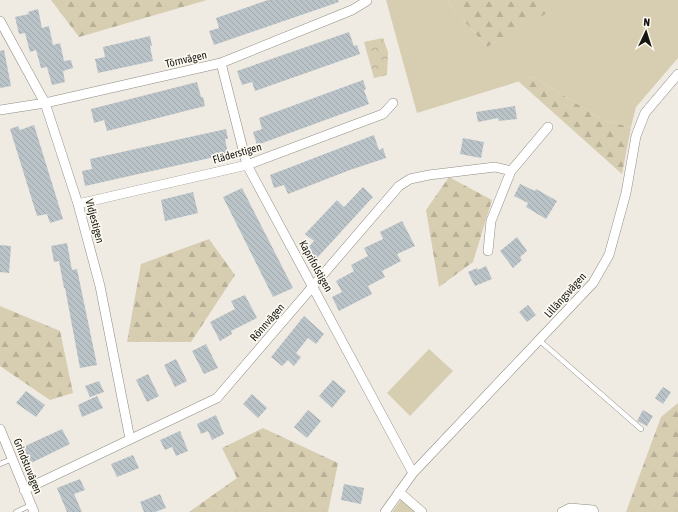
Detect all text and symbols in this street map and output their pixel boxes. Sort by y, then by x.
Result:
north arrow [626,12,666,52]
text: N [643,16,650,28]
street label: Törnvägen [164,48,208,70]
street label: Fläderstigen [211,140,263,166]
street label: Vidjestigen [83,198,107,244]
street label: Kaprifolstigen [297,238,335,294]
street label: Lillängsvägen [542,270,588,320]
street label: Rönnvägen [247,301,287,343]
street label: Grindstuvägen [11,436,45,496]

